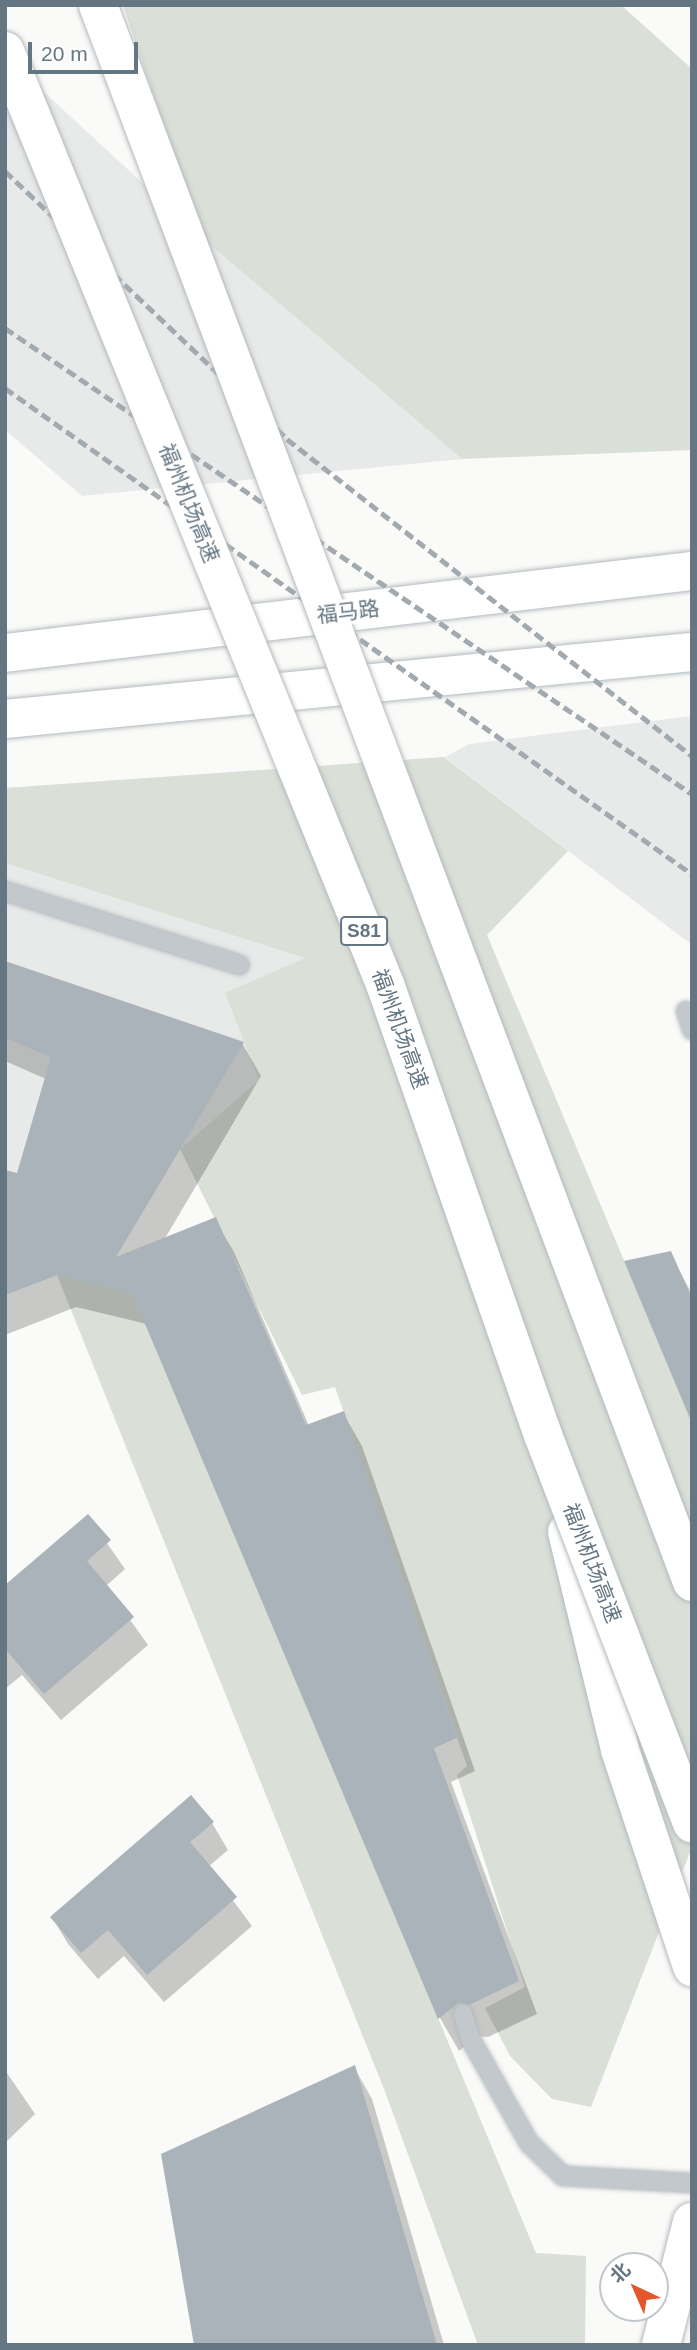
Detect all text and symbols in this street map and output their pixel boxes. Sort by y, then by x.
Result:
scale bar [32,28,142,72]
text: 20 m [41,42,88,65]
street label: 福州机场高速 [154,440,224,566]
street label: 福马路 [315,596,381,628]
road number: S81 [340,916,388,946]
street label: 福州机场高速 [367,965,433,1093]
street label: 福州机场高速 [558,1500,626,1626]
north arrow [599,2252,669,2322]
text: 北 [606,2259,635,2287]

